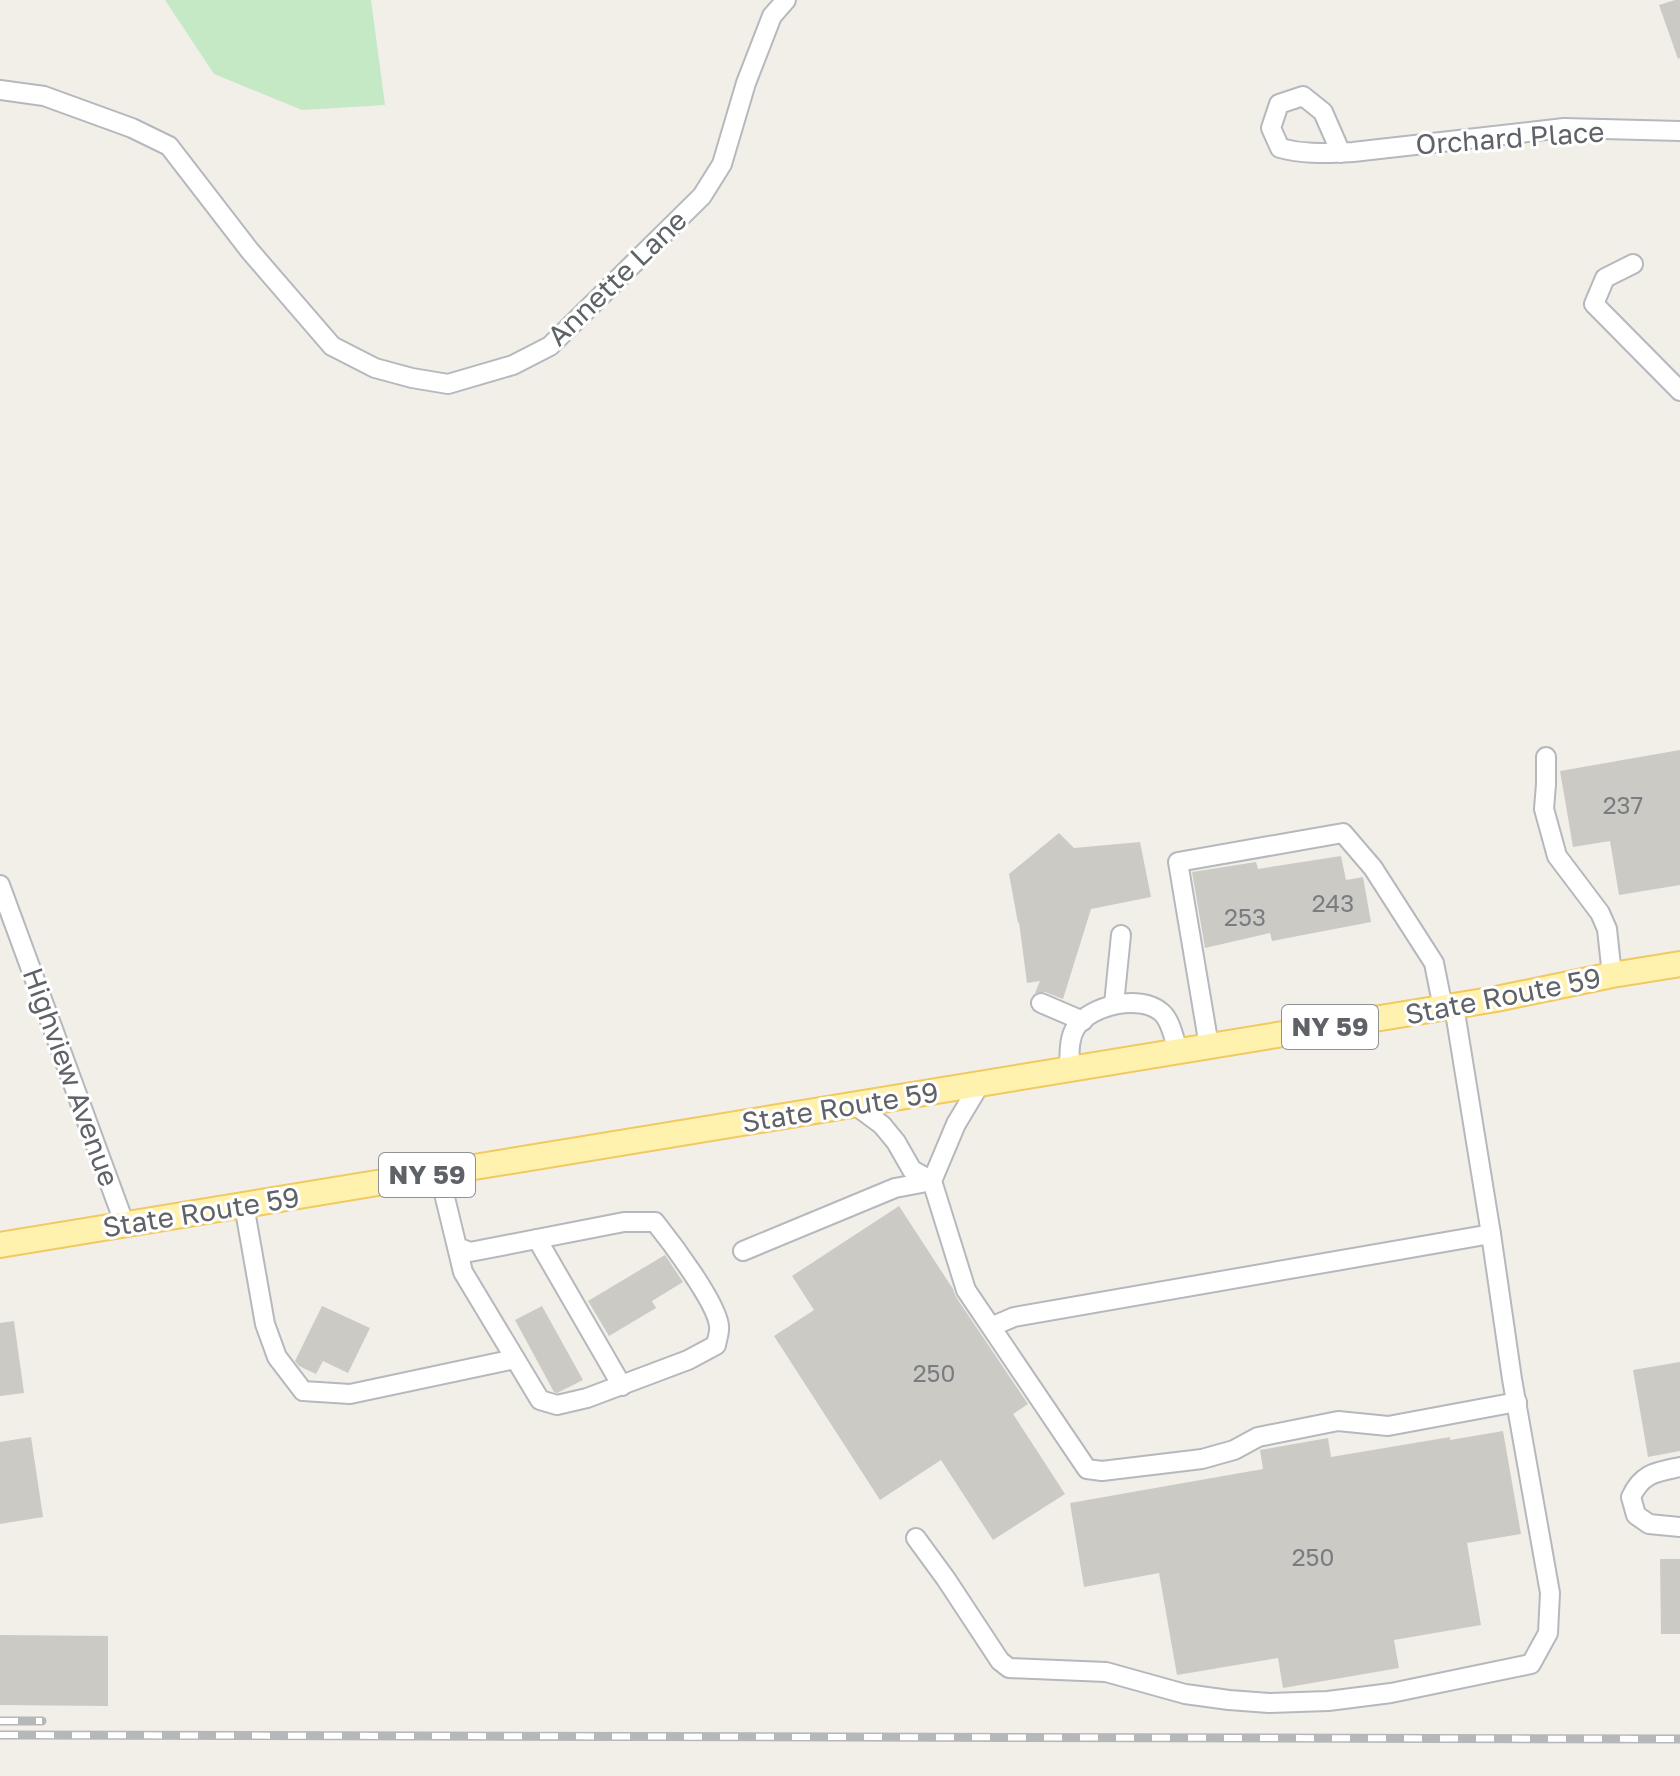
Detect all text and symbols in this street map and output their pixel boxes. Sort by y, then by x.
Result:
street label: Orchard Place [1414,114,1605,161]
street label: Annette Lane [540,203,693,352]
house number: 237 [1603,790,1643,819]
house number: 243 [1312,888,1354,917]
house number: 253 [1224,902,1266,931]
street label: State Route 59 [1402,960,1604,1031]
street label: Highview Avenue [17,963,126,1191]
road number: NY 59 [1282,1005,1378,1049]
street label: State Route 59 [739,1075,941,1138]
road number: NY 59 [379,1153,475,1197]
street label: State Route 59 [100,1180,302,1243]
house number: 250 [913,1358,955,1387]
house number: 250 [1292,1542,1334,1571]

